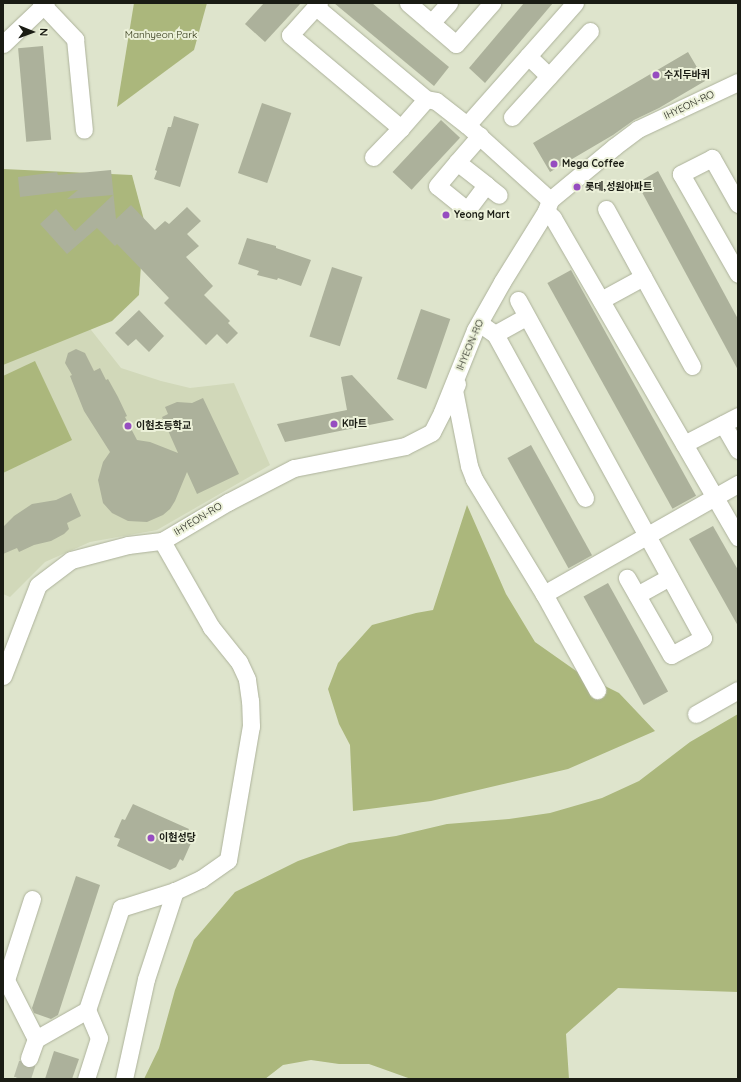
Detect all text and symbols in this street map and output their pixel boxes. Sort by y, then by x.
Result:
north arrow [12,12,52,52]
text: N [37,28,51,36]
park label: Manhyeon Park [125,29,197,41]
place label: 수지두바퀴 [664,69,710,81]
marker: 수지두바퀴 [651,70,661,80]
street label: IHYEON-RO [662,88,716,122]
place label: Mega Coffee [562,158,624,170]
marker: Mega Coffee [549,159,559,169]
place label: 롯데,성원아파트 [585,181,652,193]
marker: 롯데,성원아파트 [572,182,582,192]
place label: Yeong Mart [454,209,510,221]
marker: Yeong Mart [441,210,451,220]
street label: IHYEON-RO [454,318,486,372]
place label: K마트 [342,418,367,430]
marker: K마트 [329,419,339,429]
place label: 이현초등학교 [136,420,191,432]
marker: 이현초등학교 [123,421,133,431]
street label: IHYEON-RO [172,500,224,538]
place label: 이현성당 [159,832,196,844]
marker: 이현성당 [146,833,156,843]

